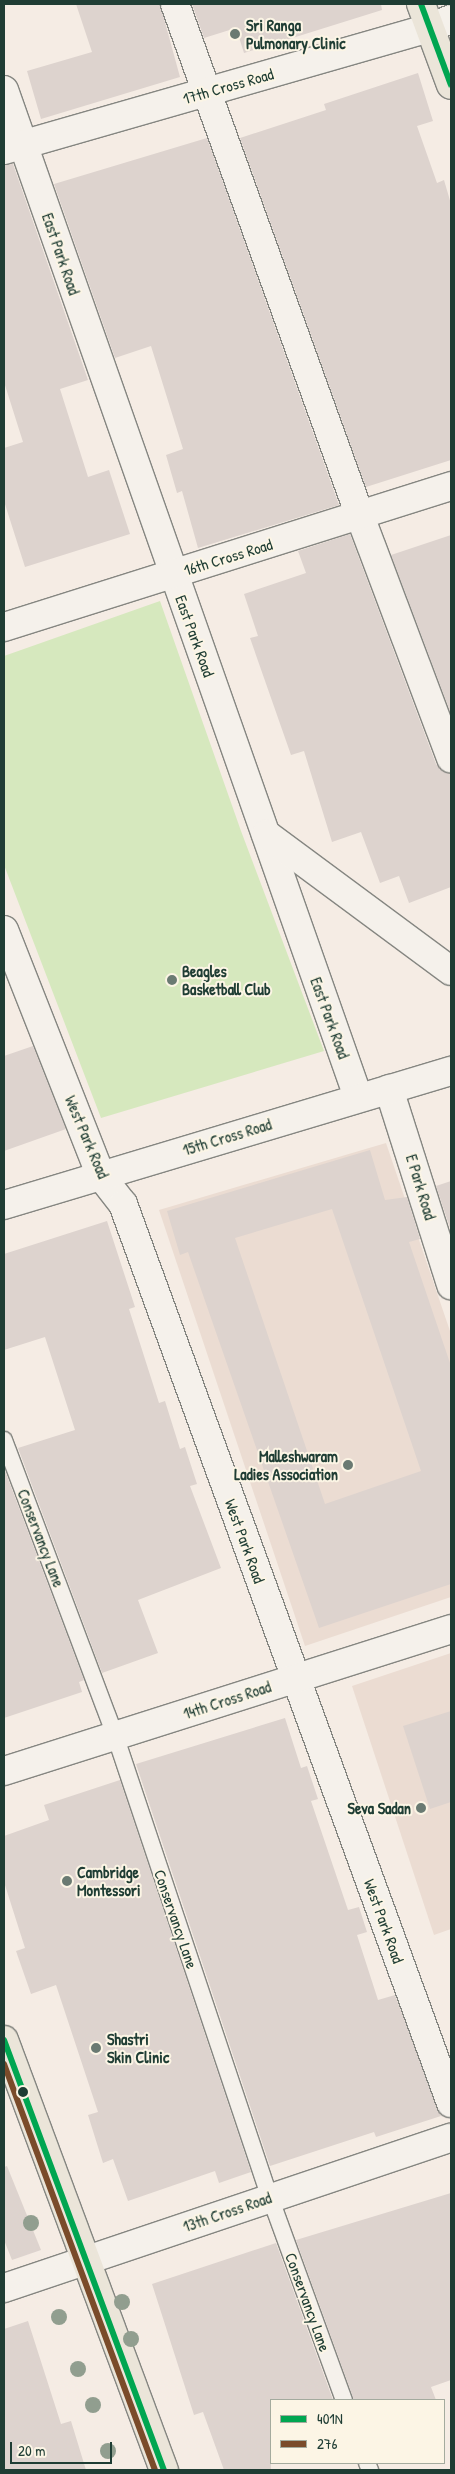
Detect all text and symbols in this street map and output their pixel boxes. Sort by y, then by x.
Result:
place label: Sri Ranga Pulmonary Clinic [246,15,345,53]
marker: Sri Ranga Pulmonary Clinic [228,27,242,41]
street label: 17th Cross Road [181,64,275,108]
street label: East Park Road [38,211,84,297]
street label: 16th Cross Road [181,534,275,580]
street label: East Park Road [171,593,219,679]
place label: Beagles Basketball Club [182,961,271,999]
marker: Beagles Basketball Club [166,974,178,986]
street label: East Park Road [306,975,354,1061]
street label: West Park Road [61,1093,113,1181]
street label: 15th Cross Road [180,1114,274,1160]
street label: E Park Road [402,1152,440,1222]
place label: Malleshwaram Ladies Association [234,1446,338,1484]
marker: Malleshwaram Ladies Association [342,1459,354,1471]
street label: Conservancy Lane [13,1486,69,1590]
street label: West Park Road [221,1496,269,1586]
street label: 14th Cross Road [181,1677,273,1723]
place label: Seva Sadan [348,1798,411,1818]
marker: Seva Sadan [415,1802,427,1814]
place label: Cambridge Montessori [77,1862,141,1900]
street label: Conservancy Lane [150,1867,202,1971]
marker: Cambridge Montessori [61,1875,73,1887]
street label: West Park Road [360,1876,408,1966]
place label: Shastri Skin Clinic [107,2029,169,2067]
marker: Shastri Skin Clinic [89,2041,103,2055]
unlabelled marker [18,2087,28,2097]
street label: 13th Cross Road [180,2188,274,2236]
street label: Conservancy Lane [281,2250,335,2354]
legend [270,2399,445,2464]
text: 401N [317,2408,343,2429]
scale bar [12,2432,115,2464]
text: 276 [317,2433,337,2454]
text: 20 m [18,2440,45,2461]

